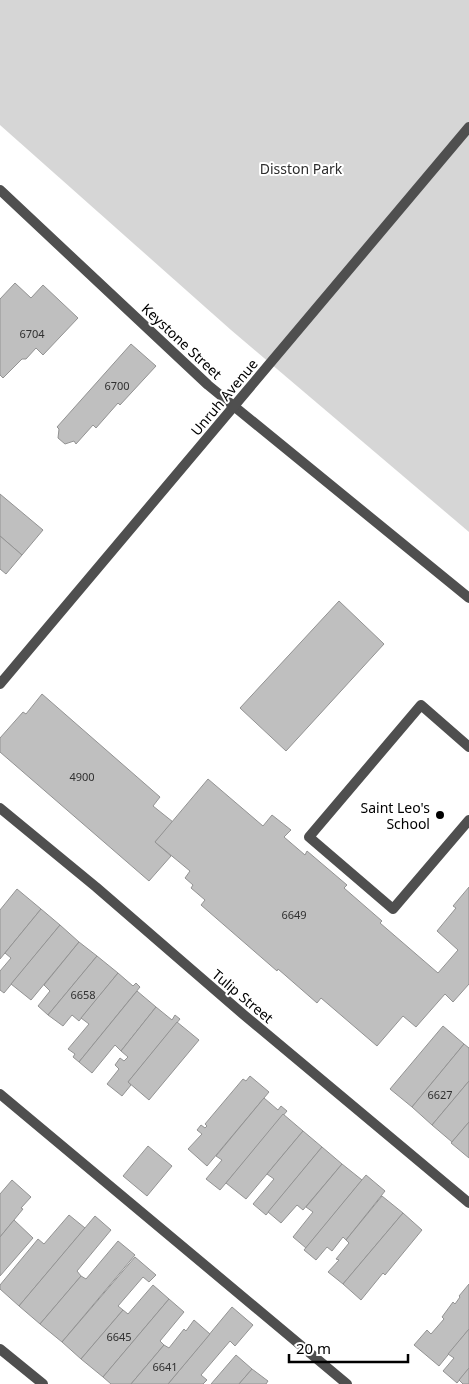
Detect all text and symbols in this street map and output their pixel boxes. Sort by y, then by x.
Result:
park label: Disston Park [260,159,343,178]
street label: Keystone Street [138,299,226,383]
house number: 6704 [19,326,45,341]
street label: Unruh Avenue [186,355,262,439]
house number: 6700 [104,378,130,393]
house number: 4900 [69,769,95,784]
place label: Saint Leo's School [361,798,430,833]
marker: Saint Leo's School [434,809,446,821]
house number: 6649 [281,907,307,922]
street label: Tulip Street [208,965,278,1027]
house number: 6658 [70,987,96,1002]
house number: 6627 [427,1087,453,1102]
house number: 6645 [106,1329,132,1344]
scale bar [289,1332,408,1364]
text: 20 m [296,1338,331,1358]
house number: 6641 [152,1359,178,1374]

